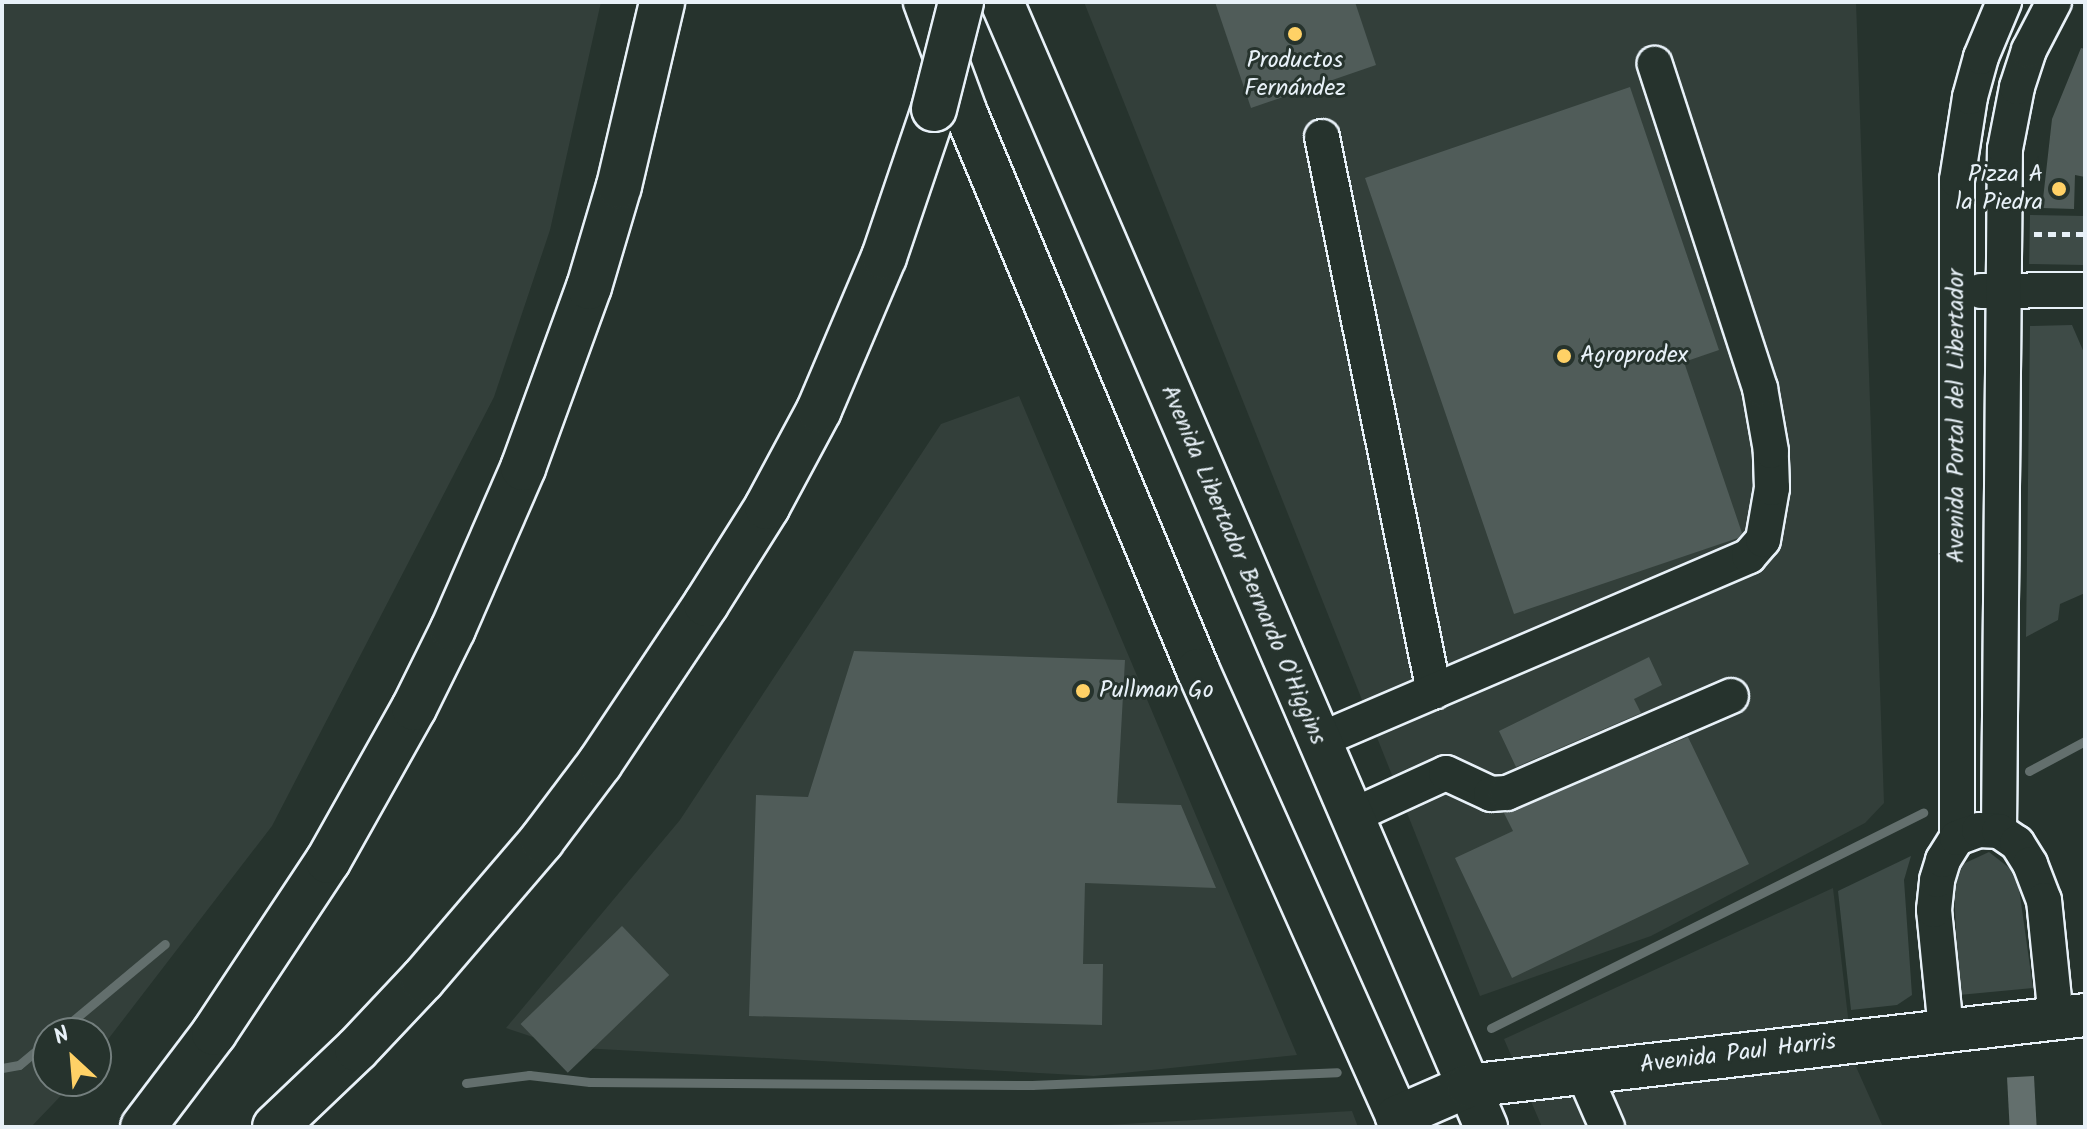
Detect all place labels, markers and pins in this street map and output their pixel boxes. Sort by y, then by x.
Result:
marker: Productos Fernández [1286,25,1304,43]
place label: Productos Fernández [1244,47,1346,103]
place label: Pizza A la Piedra [1956,161,2043,217]
marker: Pizza A la Piedra [2050,180,2068,198]
place label: Agroprodex [1580,342,1688,370]
marker: Agroprodex [1555,347,1573,365]
place label: Pullman Go [1099,677,1214,705]
marker: Pullman Go [1074,682,1092,700]

